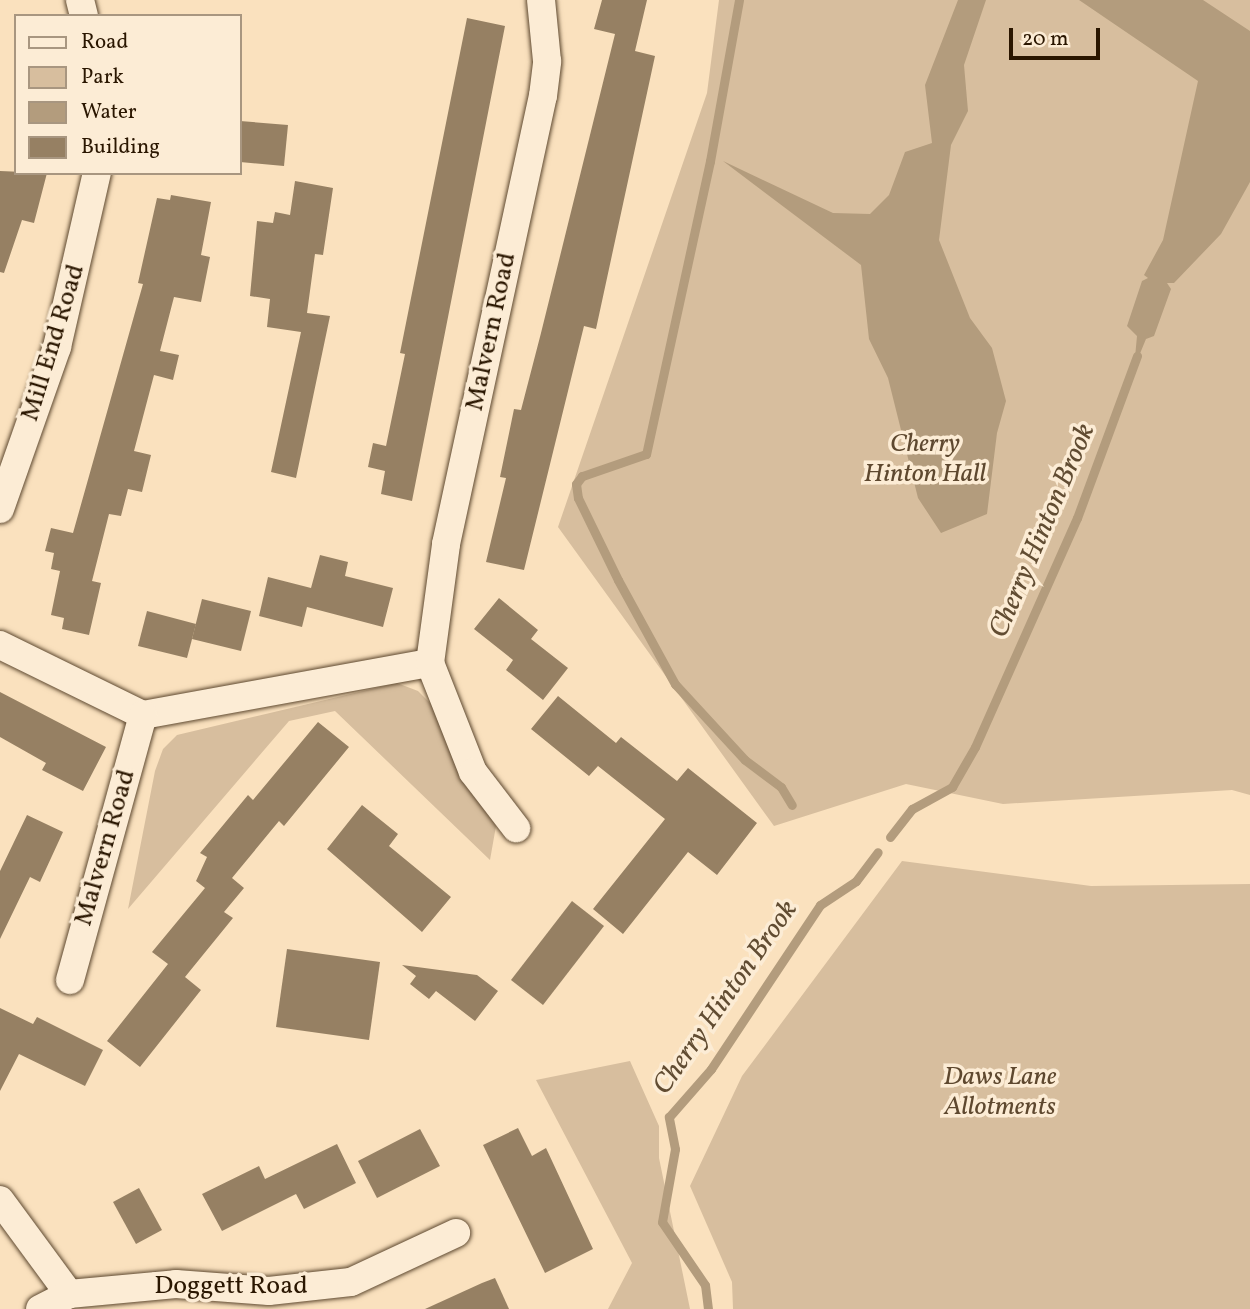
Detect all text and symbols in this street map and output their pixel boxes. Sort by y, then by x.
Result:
legend [14,14,242,175]
scale bar [1012,14,1103,58]
text: 20 m [1022,25,1068,54]
text: Road [81,28,128,57]
text: Park [81,63,124,92]
text: Water [81,98,137,127]
text: Building [81,133,160,162]
street label: Malvern Road [460,250,524,414]
street label: Mill End Road [15,261,93,425]
water label: Cherry Hinton Brook [983,419,1103,643]
park label: Cherry Hinton Hall [864,429,986,490]
street label: Malvern Road [69,766,143,930]
water label: Cherry Hinton Brook [646,894,806,1102]
park label: Daws Lane Allotments [943,1062,1057,1124]
street label: Doggett Road [154,1271,308,1303]

